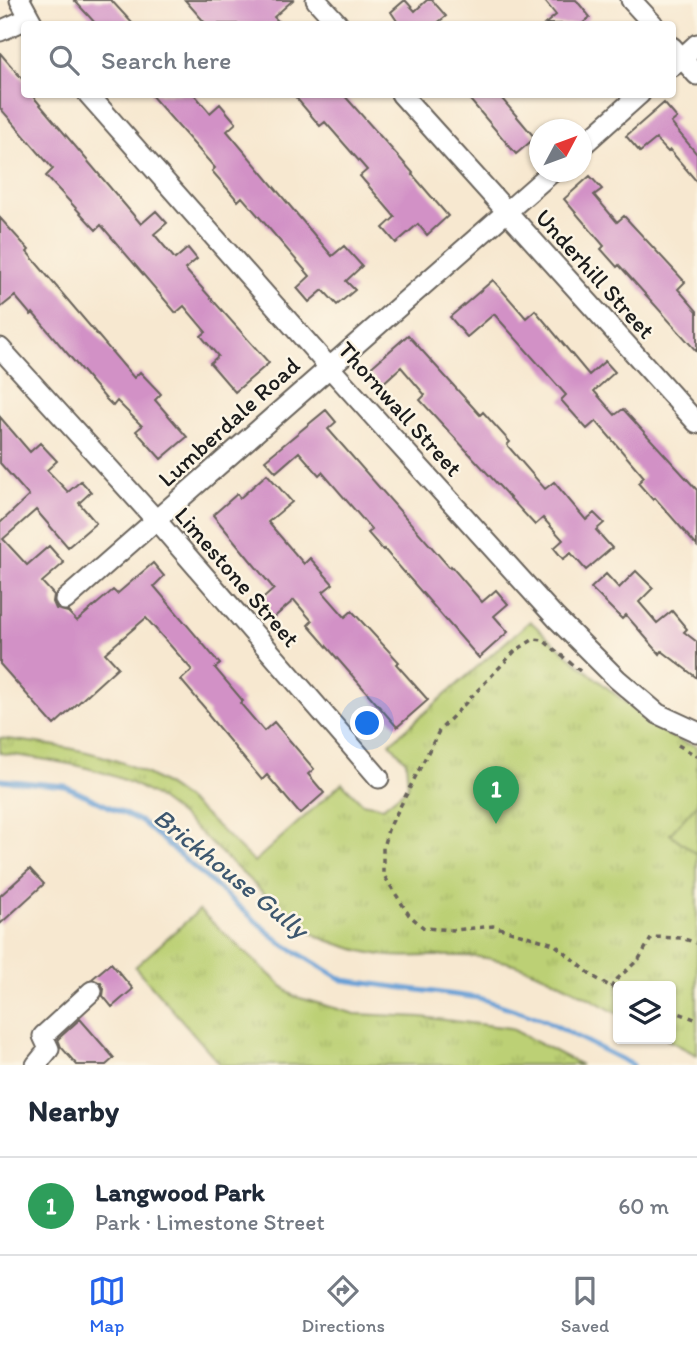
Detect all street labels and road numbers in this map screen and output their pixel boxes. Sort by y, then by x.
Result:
street label: Underhill Street [529,203,661,345]
street label: Thornwall Street [332,335,469,482]
street label: Lumberdale Road [152,351,305,493]
street label: Limestone Street [169,501,306,653]

